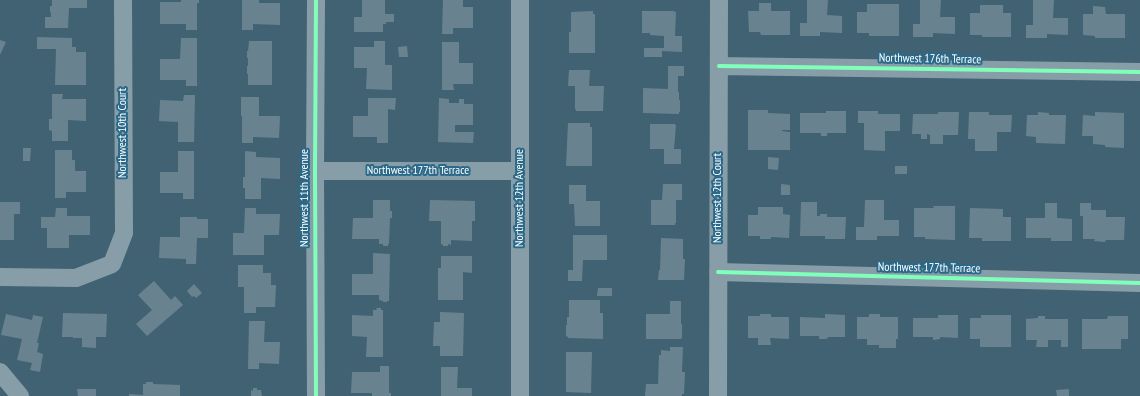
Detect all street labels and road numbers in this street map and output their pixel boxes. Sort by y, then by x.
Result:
street label: Northwest 176th Terrace [879,51,981,67]
street label: Northwest 10th Court [116,88,130,178]
street label: Northwest 11th Avenue [298,149,312,247]
street label: Northwest 12th Avenue [513,149,527,247]
street label: Northwest 12th Court [711,153,725,243]
street label: Northwest 177th Terrace [367,164,469,178]
street label: Northwest 177th Terrace [878,260,980,276]

